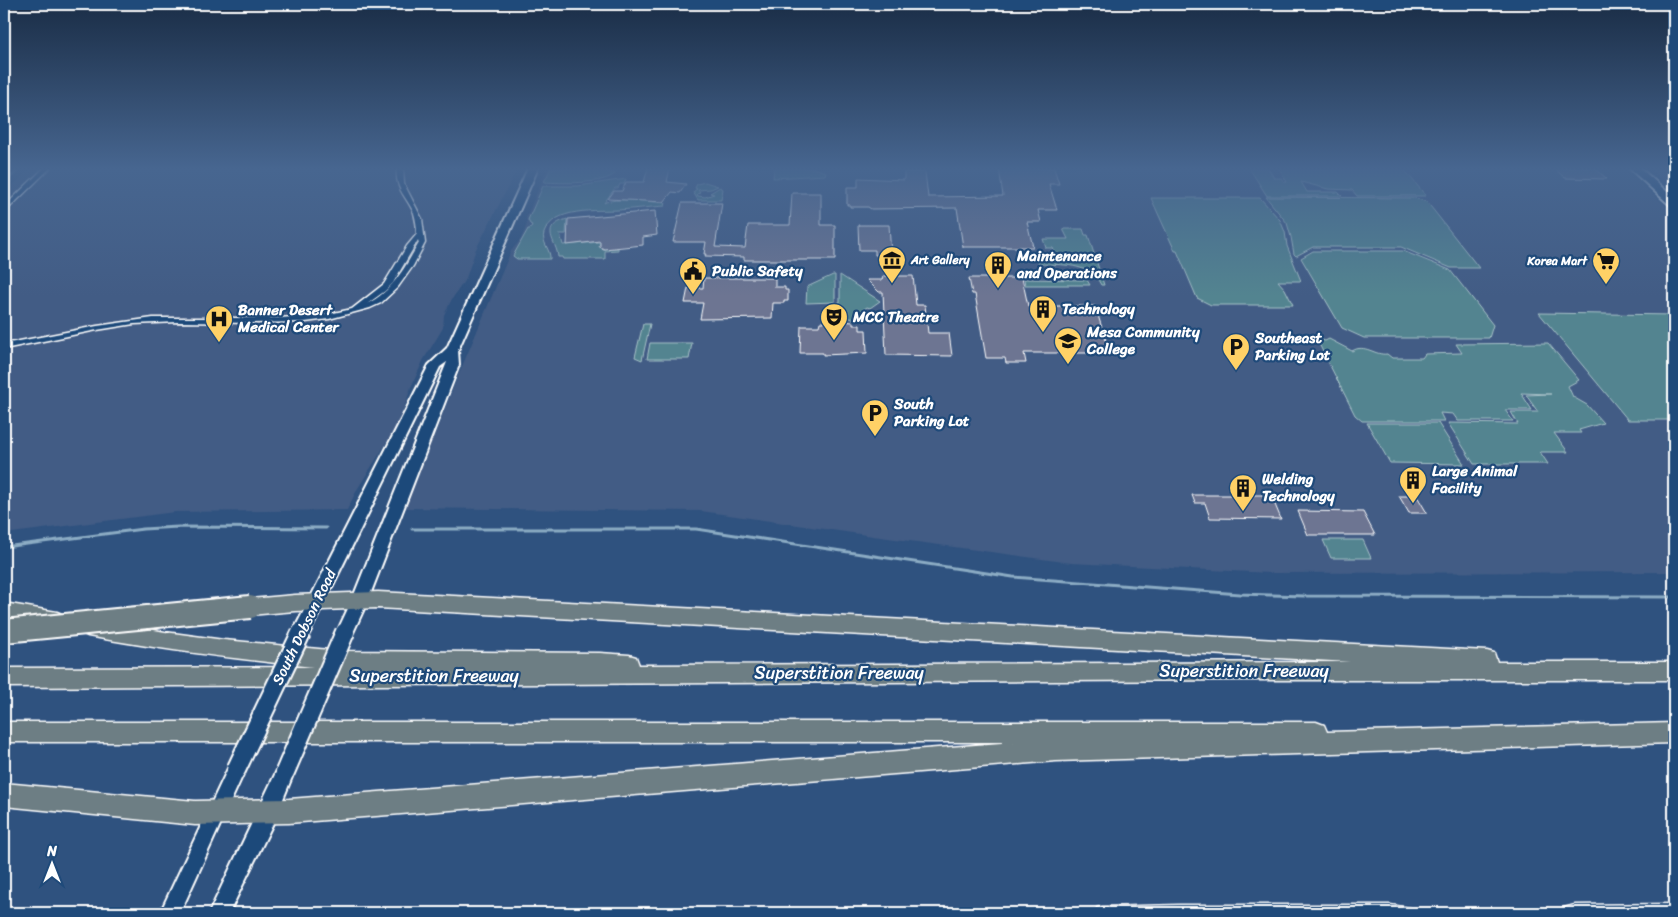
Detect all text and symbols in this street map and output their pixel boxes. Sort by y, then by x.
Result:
place label: Maintenance and Operations [1016,243,1118,286]
museum icon: Art Gallery [877,245,907,284]
supermarket icon: Korea Mart [1591,246,1621,285]
place label: Art Gallery [910,249,971,271]
building icon: Maintenance and Operations [983,250,1013,289]
place label: Korea Mart [1526,250,1588,272]
public building icon: Public Safety [678,256,708,295]
place label: Public Safety [712,258,803,284]
building icon: Technology [1028,294,1058,333]
place label: Technology [1062,296,1135,322]
place label: Banner Desert Medical Center [237,297,341,340]
theatre icon: MCC Theatre [819,302,849,341]
hospital icon: Banner Desert Medical Center [204,304,234,343]
place label: MCC Theatre [852,304,940,330]
place label: Mesa Community College [1086,319,1200,362]
place label: Southeast Parking Lot [1254,325,1331,368]
school or university icon: Mesa Community College [1053,326,1083,365]
parking icon: Southeast Parking Lot [1221,332,1251,371]
place label: South Parking Lot [893,391,970,434]
parking icon: South Parking Lot [860,398,890,437]
place label: Large Animal Facility [1431,458,1518,501]
building icon: Large Animal Facility [1398,465,1428,504]
place label: Welding Technology [1262,466,1335,509]
building icon: Welding Technology [1228,473,1258,512]
street label: South Dobson Road [265,563,344,690]
street label: Superstition Freeway [1159,655,1330,687]
street label: Superstition Freeway [754,657,925,689]
street label: Superstition Freeway [349,660,520,692]
text: N [46,839,57,864]
north arrow [28,840,78,890]

